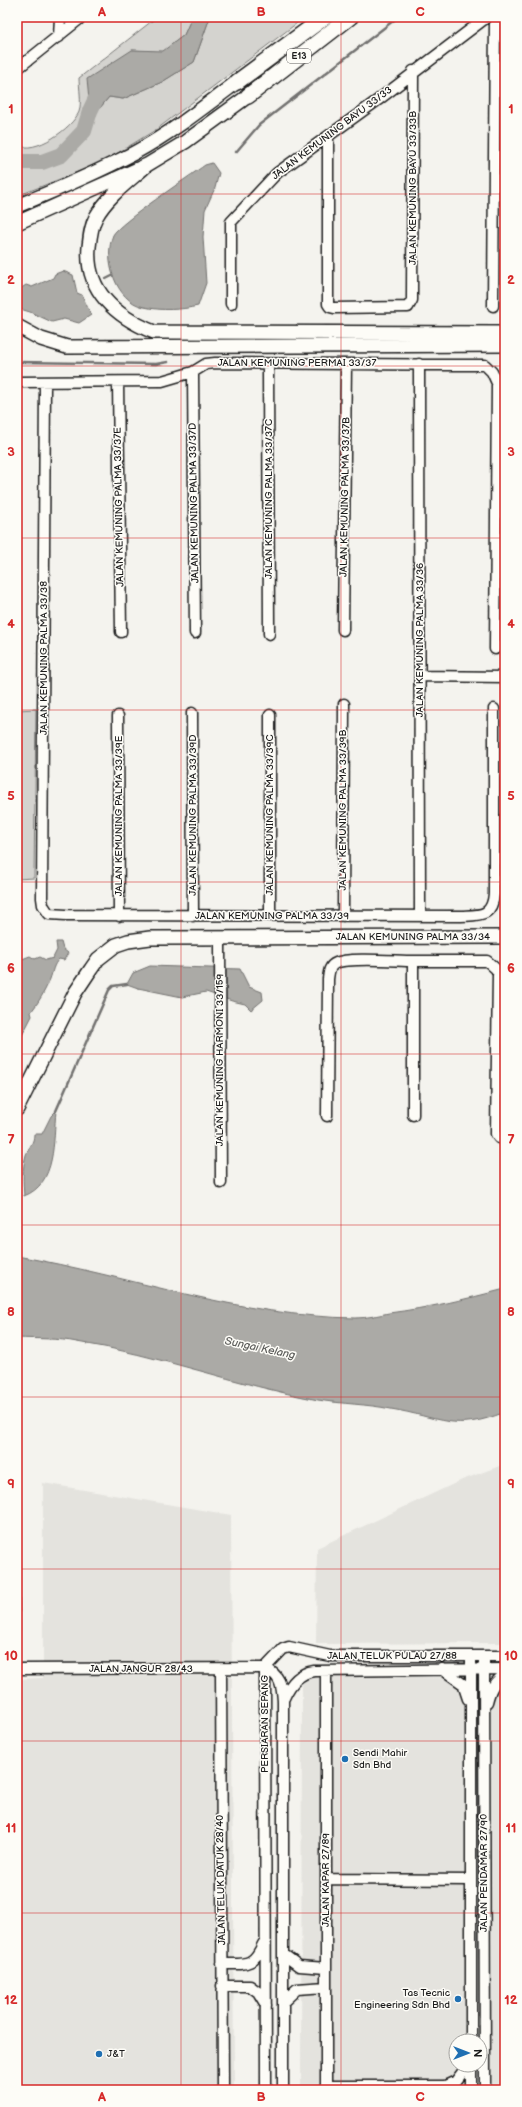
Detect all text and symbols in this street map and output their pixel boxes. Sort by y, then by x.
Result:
text: A [97,4,106,20]
text: B [256,4,266,20]
text: C [415,4,425,20]
road number: E13 [287,49,311,63]
street label: JALAN KEMUNING BAYU 33/33 [270,84,394,182]
text: 1 [8,101,14,117]
text: 1 [508,101,514,117]
street label: JALAN KEMUNING BAYU 33/33B [407,111,419,265]
text: 2 [7,272,15,288]
text: 2 [507,272,515,288]
street label: JALAN KEMUNING PERMAI 33/37 [218,357,376,369]
street label: JALAN KEMUNING PALMA 33/37B [338,417,352,577]
street label: JALAN KEMUNING PALMA 33/37C [263,419,275,579]
street label: JALAN KEMUNING PALMA 33/37D [187,423,201,583]
street label: JALAN KEMUNING PALMA 33/37E [112,427,126,587]
text: 3 [7,444,15,460]
text: 3 [507,444,515,460]
street label: JALAN KEMUNING PALMA 33/36 [414,563,426,717]
street label: JALAN KEMUNING PALMA 33/38 [38,581,50,735]
text: 4 [7,616,15,632]
text: 4 [507,616,515,632]
street label: JALAN KEMUNING PALMA 33/39B [337,729,349,890]
street label: JALAN KEMUNING PALMA 33/39D [187,734,199,896]
street label: JALAN KEMUNING PALMA 33/39C [264,734,276,896]
street label: JALAN KEMUNING PALMA 33/39E [113,735,125,896]
text: 5 [7,788,15,804]
text: 5 [507,788,515,804]
street label: JALAN KEMUNING PALMA 33/39 [195,910,349,922]
street label: JALAN KEMUNING PALMA 33/34 [336,931,490,943]
text: 6 [7,960,15,976]
text: 6 [507,960,515,976]
street label: JALAN KEMUNING HARMONI 33/159 [214,973,226,1146]
text: 7 [7,1132,15,1148]
text: 7 [507,1132,515,1148]
text: 8 [7,1304,15,1320]
text: 8 [507,1304,515,1320]
water label: Sungai Kelang [224,1334,296,1362]
text: 9 [7,1476,15,1492]
text: 9 [507,1476,515,1492]
text: 10 [4,1648,18,1664]
text: 10 [504,1648,518,1664]
street label: JALAN TELUK PULAU 27/88 [327,1650,457,1662]
street label: JALAN JANGUR 28/43 [89,1663,193,1675]
street label: PERSIARAN SEPANG [259,1675,271,1773]
place label: Sendi Mahir Sdn Bhd [353,1747,408,1771]
marker: Sendi Mahir Sdn Bhd [340,1754,350,1764]
street label: JALAN PENDAMAR 27/90 [478,1814,490,1932]
street label: JALAN TELUK DATUK 28/40 [214,1815,228,1945]
text: 11 [6,1820,16,1836]
text: 11 [506,1820,516,1836]
street label: JALAN KAPAR 27/89 [320,1833,332,1927]
place label: Tas Tecnic Engineering Sdn Bhd [354,1987,450,2011]
text: 12 [4,1992,18,2008]
text: 12 [504,1992,518,2008]
marker: Tas Tecnic Engineering Sdn Bhd [453,1994,463,2004]
north arrow [448,2033,488,2073]
place label: J&T [107,2048,125,2060]
marker: J&T [94,2049,104,2059]
text: N [471,2049,484,2057]
text: A [97,2089,106,2105]
text: B [256,2089,266,2105]
text: C [415,2089,425,2105]

